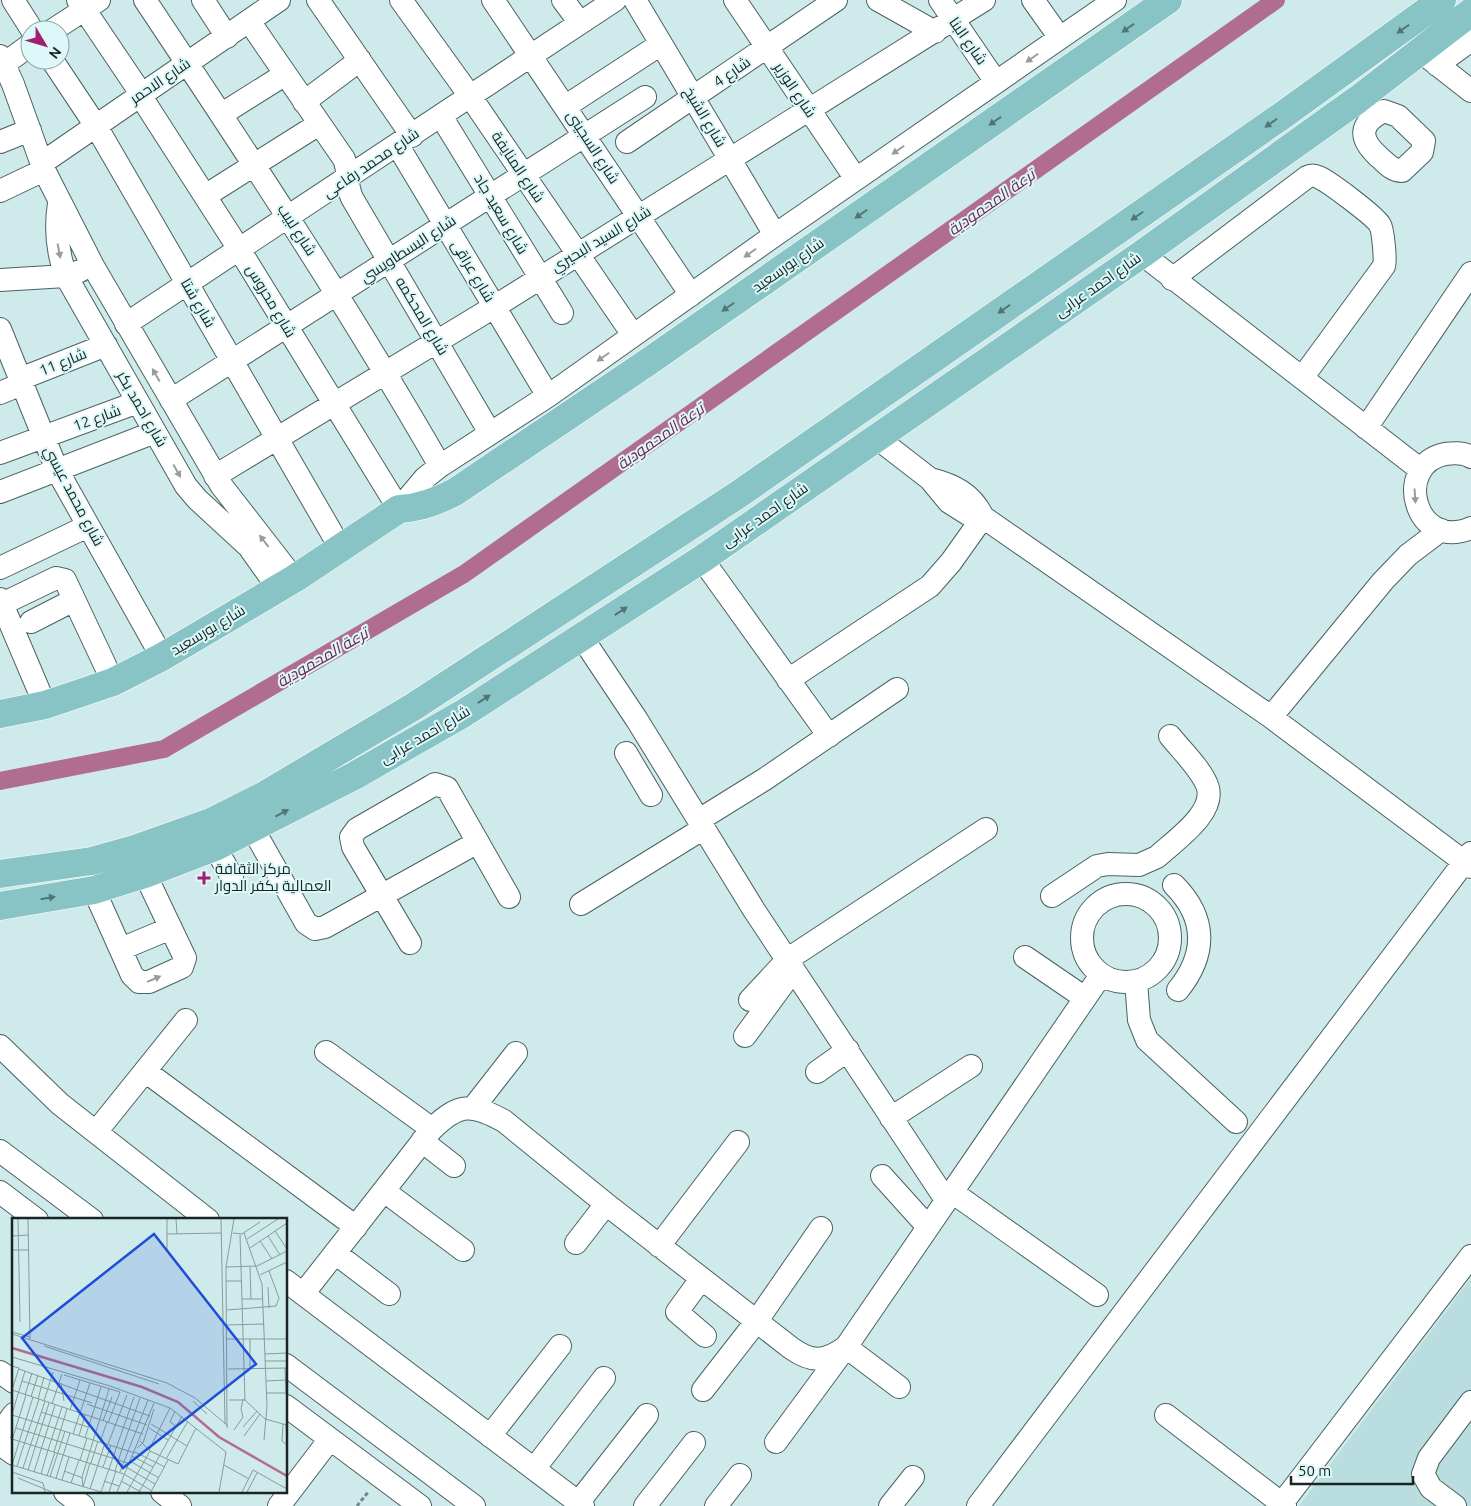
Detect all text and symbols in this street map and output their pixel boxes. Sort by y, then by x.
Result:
street label: شارع البنا [944,14,991,69]
north arrow [20,20,70,70]
one-way arrow [1121,23,1135,33]
one-way arrow [1396,24,1410,34]
text: N [46,44,65,62]
street label: شارع 4 [710,53,755,93]
one-way arrow [1025,53,1038,63]
street label: شارع الاحمر [125,54,195,110]
street label: شارع الوزير [768,58,820,122]
street label: شارع الشيخ [678,83,730,152]
street label: شارع السجينى [561,107,623,188]
one-way arrow [988,116,1001,126]
one-way arrow [1264,118,1278,128]
street label: شارع محمد رفاعى [319,124,424,204]
street label: شارع المنايفة [486,128,548,207]
one-way arrow [891,145,905,155]
water label: ترعة المحمودية [944,164,1041,239]
street label: شارع سعيد جاد [468,171,532,258]
street label: شارع لبيب [272,201,320,260]
street label: شارع السيد البحيري [548,202,656,278]
one-way arrow [854,209,868,219]
street label: شارع البسطاويسي [357,211,461,289]
one-way arrow [1131,211,1144,221]
street label: شارع بورسعيد [749,234,829,298]
street label: شارع عراقى [446,237,499,306]
one-way arrow [55,244,63,259]
one-way arrow [743,248,757,258]
street label: شارع احمد عرابى [1051,249,1146,323]
street label: شارع محروس [240,261,300,342]
street label: شارع المحكمه [390,273,453,360]
street label: شارع شتا [175,275,219,332]
one-way arrow [721,302,735,312]
one-way arrow [997,304,1011,314]
street label: شارع 11 [37,344,90,381]
one-way arrow [596,352,610,362]
street label: شارع احمد بكر [111,367,171,451]
one-way arrow [152,369,161,382]
water label: ترعة المحمودية [613,398,710,473]
street label: شارع 12 [71,401,124,437]
street label: شارع محمد عيسي [37,443,108,551]
one-way arrow [173,463,181,478]
street label: شارع احمد عرابى [718,479,813,553]
one-way arrow [1412,489,1420,505]
one-way arrow [258,534,269,547]
street label: شارع بورسعيد [168,601,249,661]
one-way arrow [614,606,627,616]
water label: ترعة المحمودية [273,622,374,691]
one-way arrow [478,694,491,704]
street label: شارع احمد عرابى [377,702,474,770]
one-way arrow [275,809,289,817]
place label: مركز الثقافة العمالية بكفر الدوار [214,860,332,895]
marker: مركز الثقافة العمالية بكفر الدوار [197,871,211,885]
one-way arrow [41,894,57,902]
one-way arrow [147,975,161,983]
inset map [12,1218,288,1494]
scale bar [1291,1454,1414,1486]
text: 50 m [1298,1462,1331,1479]

